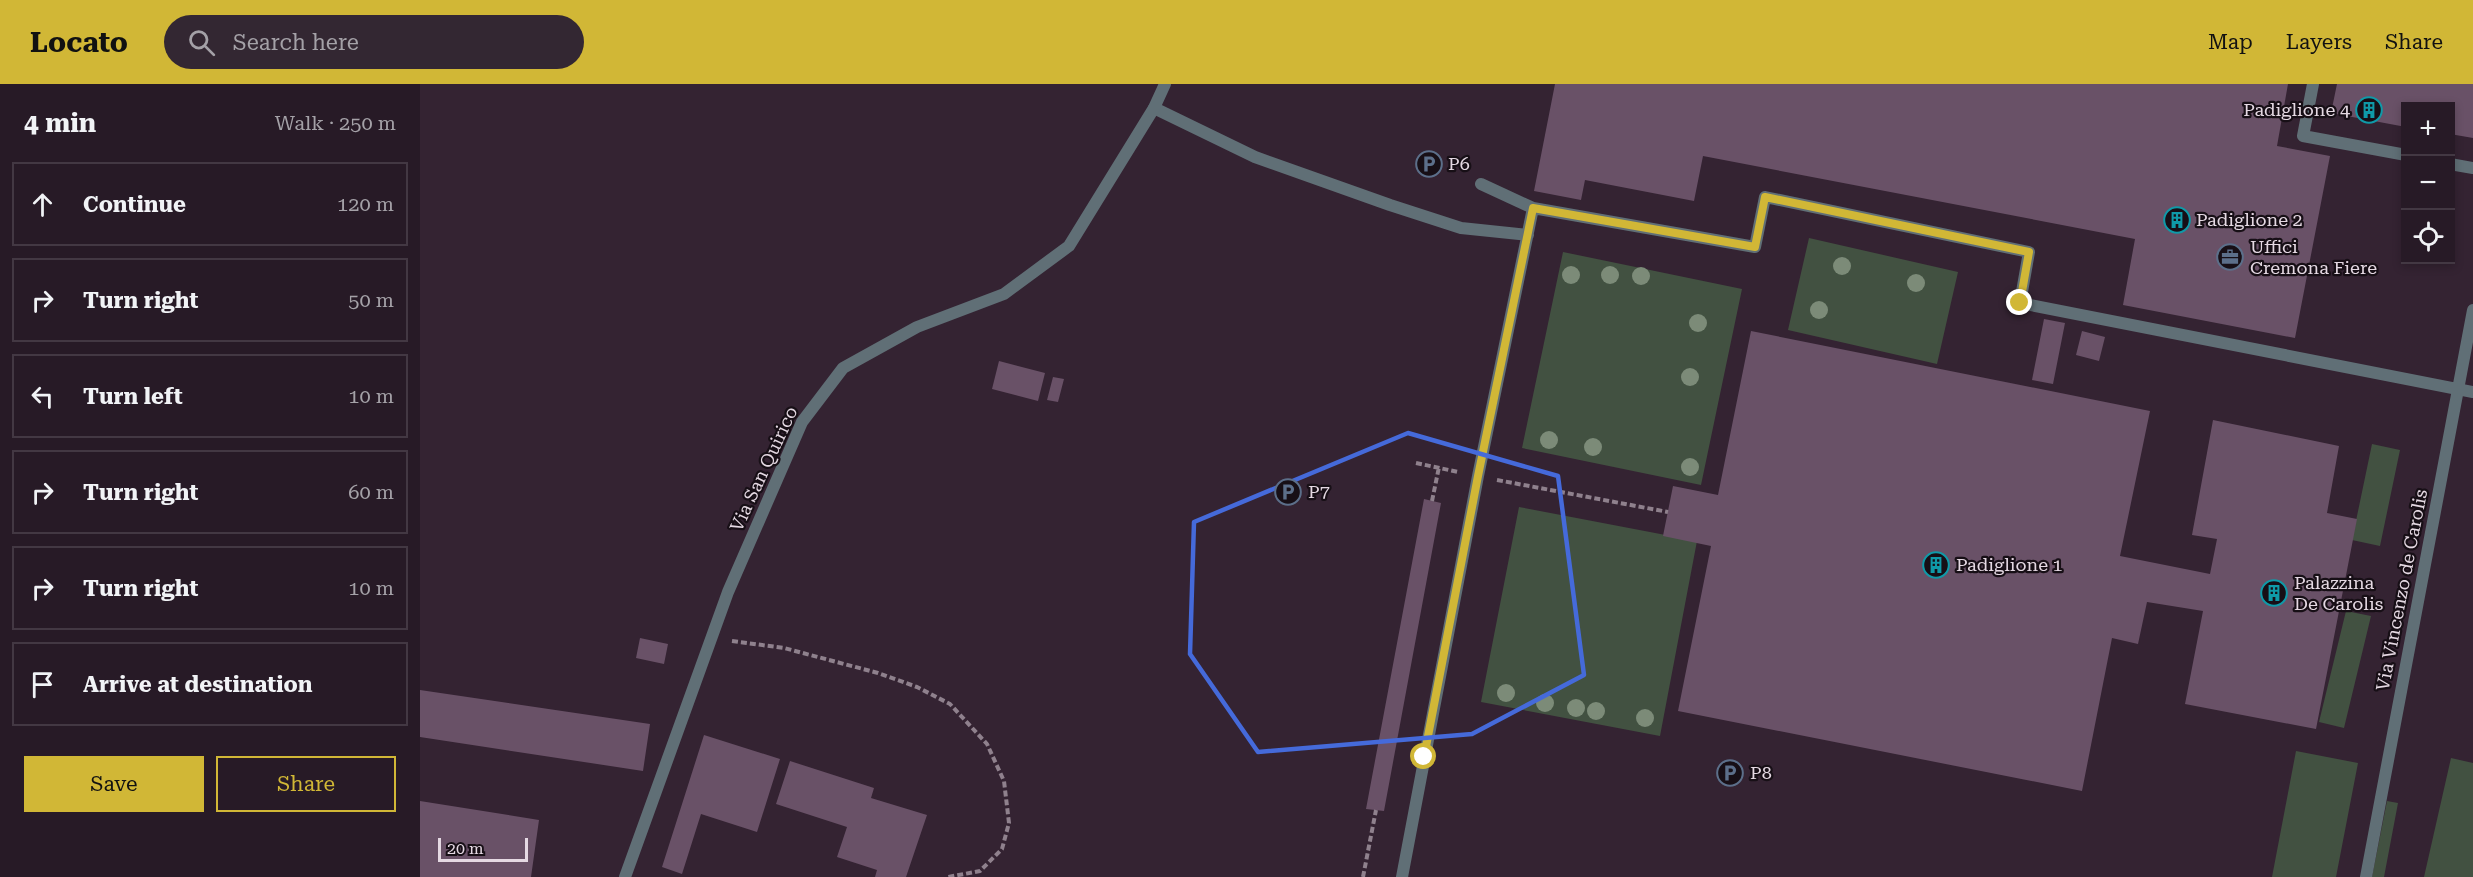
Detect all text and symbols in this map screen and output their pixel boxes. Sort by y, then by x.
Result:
search box [164,15,584,69]
text: Locato [30,26,128,59]
icon: search [185,26,218,59]
text: Search here [233,30,359,55]
text: Map [2208,30,2253,54]
text: Layers [2286,30,2352,54]
text: Share [2385,30,2443,54]
building icon: Padiglione 4 [2354,95,2384,125]
place label: Padiglione 4 [2243,99,2350,120]
map controls [2401,102,2455,264]
button: + [2401,102,2455,156]
text: 4 min [24,108,96,138]
text: Walk · 250 m [275,111,396,135]
parking icon: P6 [1414,149,1444,179]
place label: P6 [1448,153,1470,174]
button: − [2401,156,2455,210]
icon: ahead [26,188,59,221]
text: Continue [83,192,186,217]
text: 120 m [337,192,394,216]
building icon: Padiglione 2 [2162,205,2192,235]
place label: Padiglione 2 [2196,209,2303,230]
button: locate [2401,210,2455,264]
place label: Uffici Cremona Fiere [2250,236,2377,278]
office icon: Uffici Cremona Fiere [2215,242,2245,272]
icon: right [26,284,59,317]
text: Turn right [83,288,198,313]
text: 50 m [348,288,394,312]
route end [2006,289,2032,315]
icon: left [26,380,59,413]
text: Turn left [83,384,183,409]
text: 10 m [348,384,394,408]
street label: Via San Quirico [725,403,802,535]
icon: right [26,476,59,509]
parking icon: P7 [1273,477,1303,507]
text: Turn right [83,480,198,505]
text: 60 m [348,480,394,504]
place label: P7 [1308,481,1330,502]
street label: Via Vincenzo de Carolis [2372,487,2431,693]
building icon: Padiglione 1 [1921,550,1951,580]
place label: Padiglione 1 [1956,554,2063,575]
icon: right [26,572,59,605]
place label: Palazzina De Carolis [2294,572,2383,614]
text: Turn right [83,576,198,601]
text: 10 m [348,576,394,600]
building icon: Palazzina De Carolis [2259,578,2289,608]
icon: arrive [26,668,59,701]
text: Arrive at destination [83,672,312,697]
route start [1410,743,1436,769]
button: Save [24,756,204,812]
button: Share [216,756,396,812]
parking icon: P8 [1715,758,1745,788]
place label: P8 [1750,762,1772,783]
scale bar [438,835,528,862]
text: 20 m [447,839,484,858]

